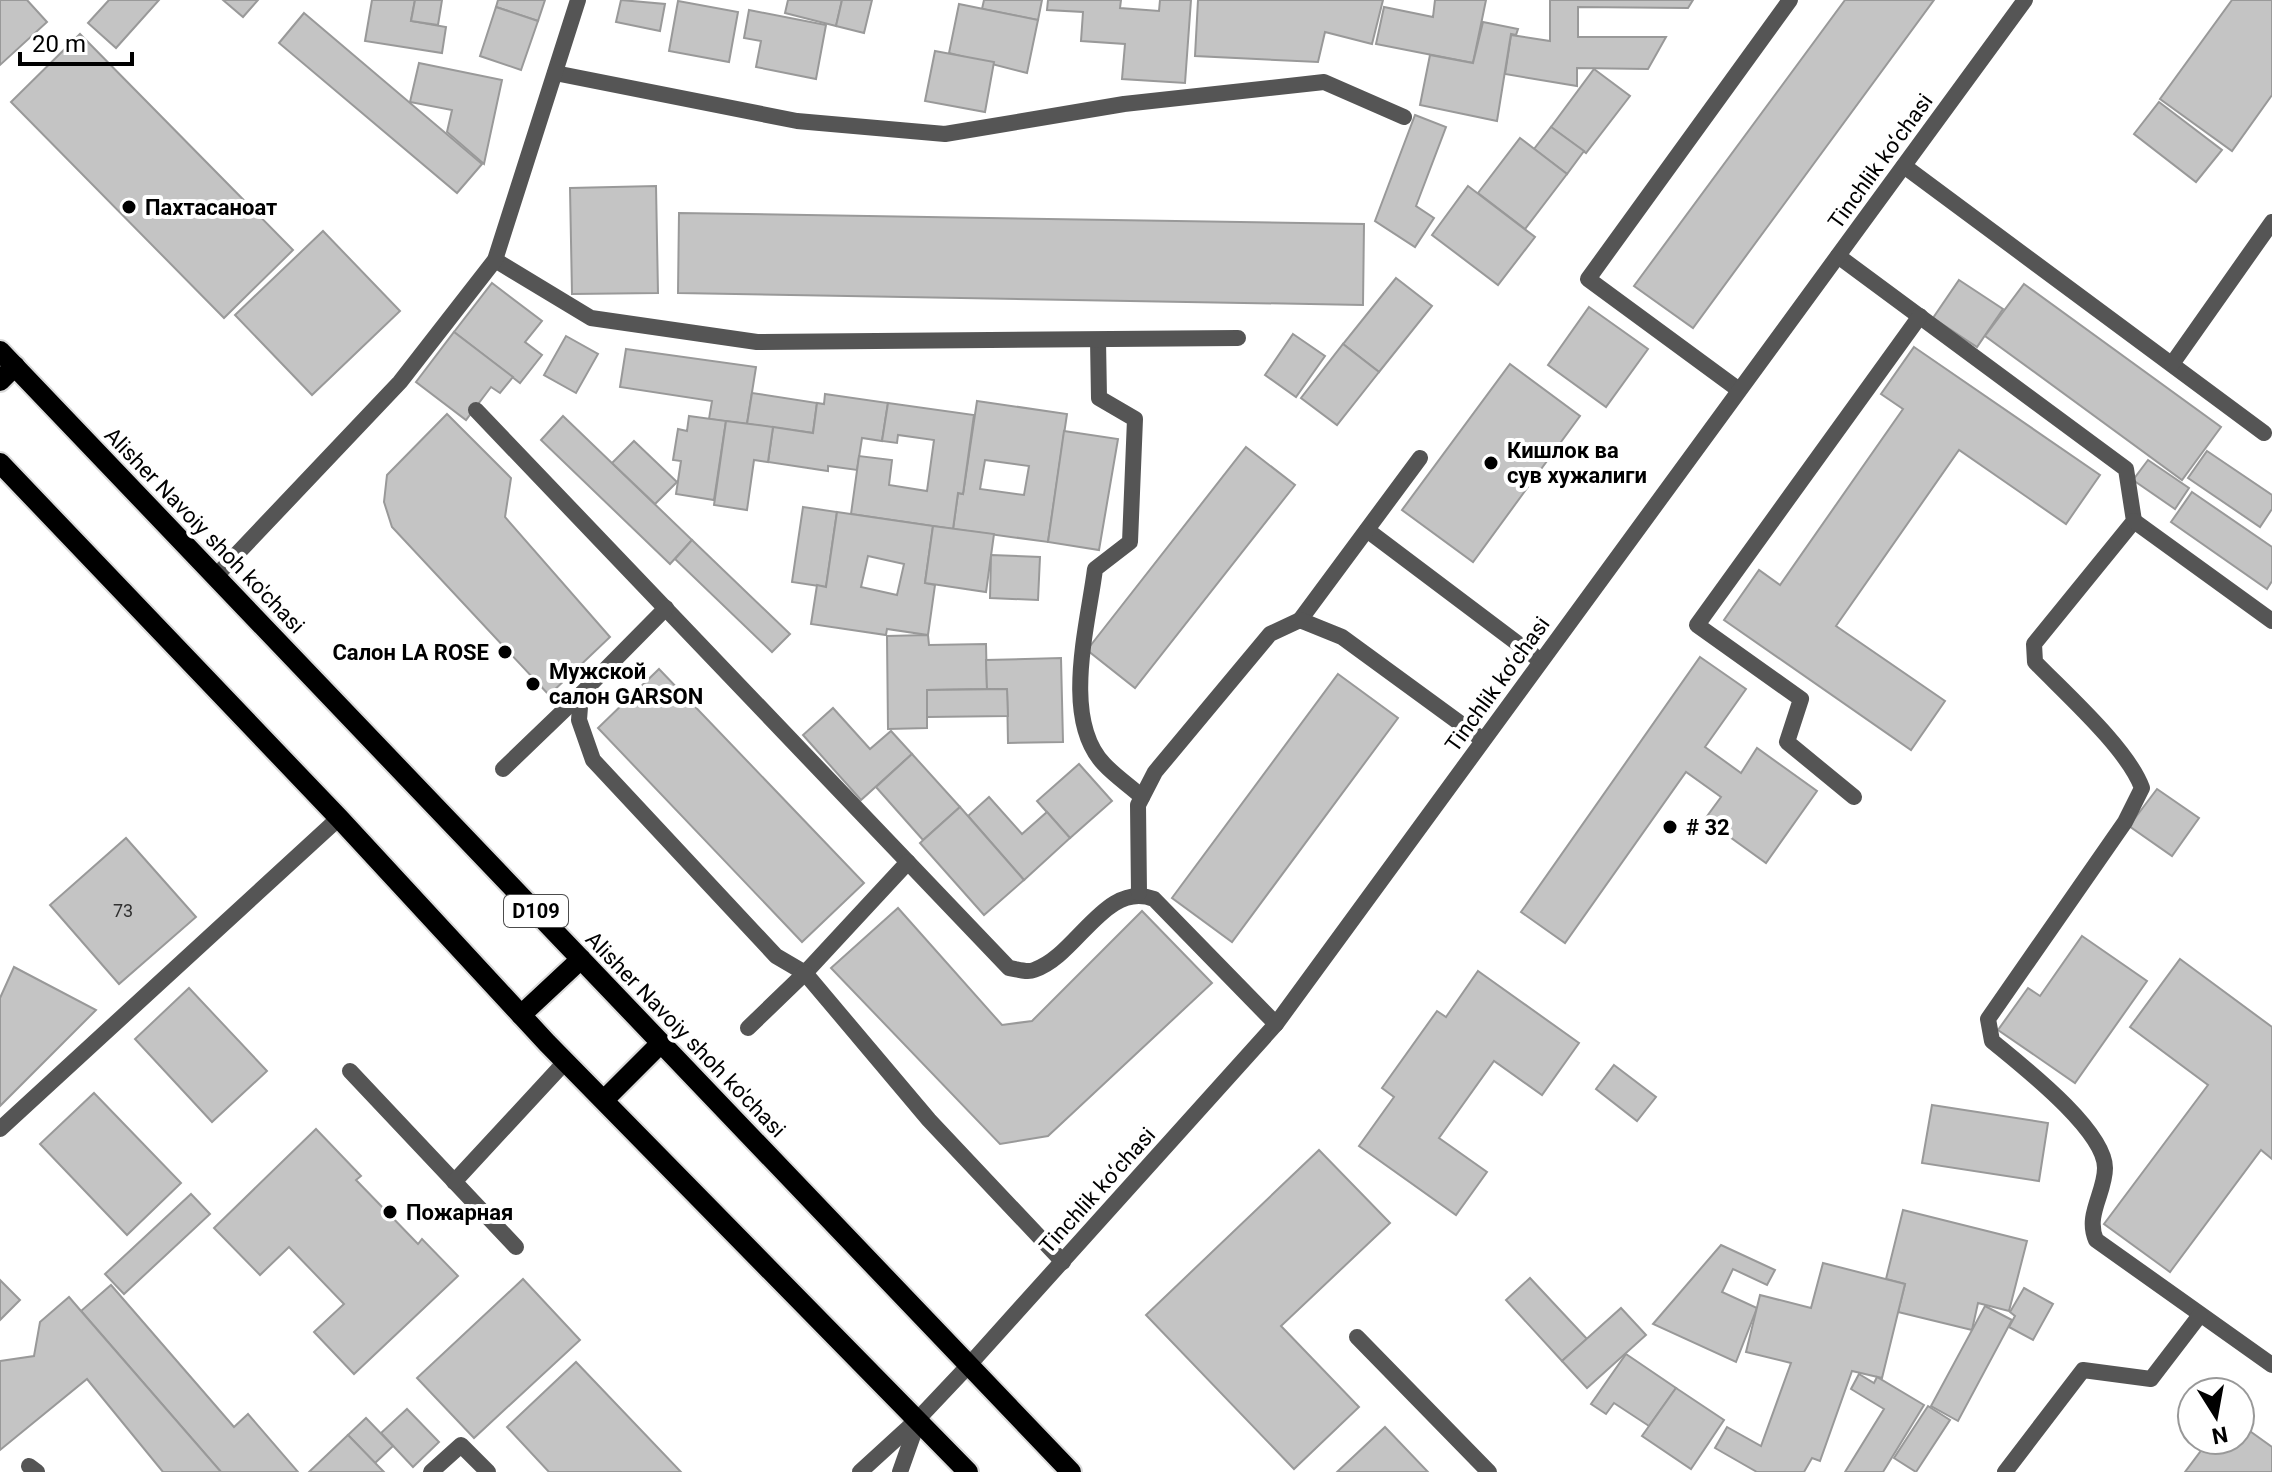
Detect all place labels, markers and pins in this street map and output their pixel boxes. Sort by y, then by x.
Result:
place label: Пахтасаноат [145,195,277,220]
marker: Пахтасаноат [120,198,138,216]
place label: Кишлок ва сув хужалиги [1507,438,1647,488]
marker: Кишлок ва сув хужалиги [1482,454,1500,472]
place label: Салон LA ROSE [332,640,489,665]
marker: Салон LA ROSE [496,643,514,661]
place label: Мужской салон GARSON [549,659,703,709]
marker: Мужской салон GARSON [524,675,542,693]
place label: # 32 [1686,815,1730,840]
marker: # 32 [1661,818,1679,836]
place label: Пожарная [406,1200,513,1225]
marker: Пожарная [381,1203,399,1221]

